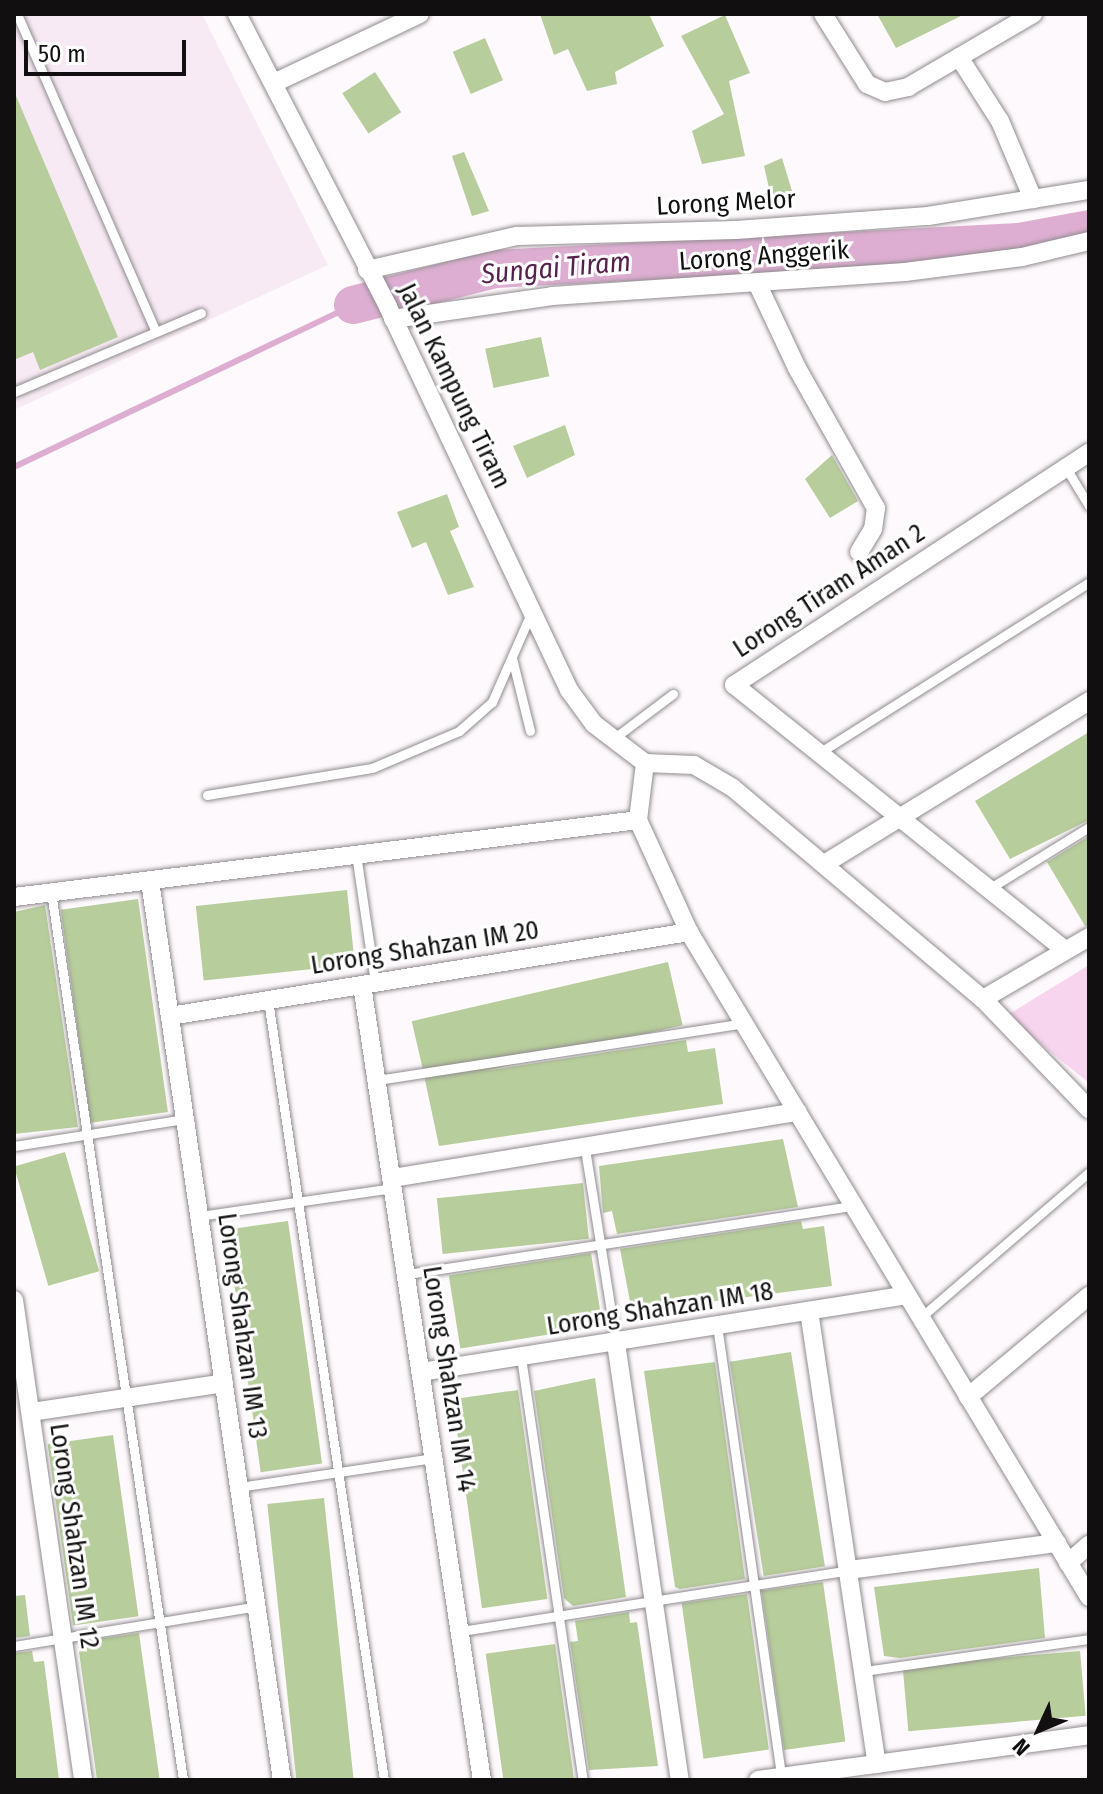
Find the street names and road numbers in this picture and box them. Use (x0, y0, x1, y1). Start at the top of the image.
street label: Lorong Melor (656, 184, 796, 222)
street label: Lorong Anggerik (678, 234, 850, 278)
street label: Jalan Kampung Tiram (391, 278, 517, 494)
street label: Lorong Tiram Aman 2 (727, 517, 931, 665)
street label: Lorong Shahzan IM 20 (309, 915, 541, 981)
street label: Lorong Shahzan IM 13 (211, 1211, 273, 1441)
street label: Lorong Shahzan IM 14 (416, 1264, 482, 1494)
street label: Lorong Shahzan IM 18 (545, 1276, 775, 1342)
street label: Lorong Shahzan IM 12 (43, 1421, 105, 1651)

